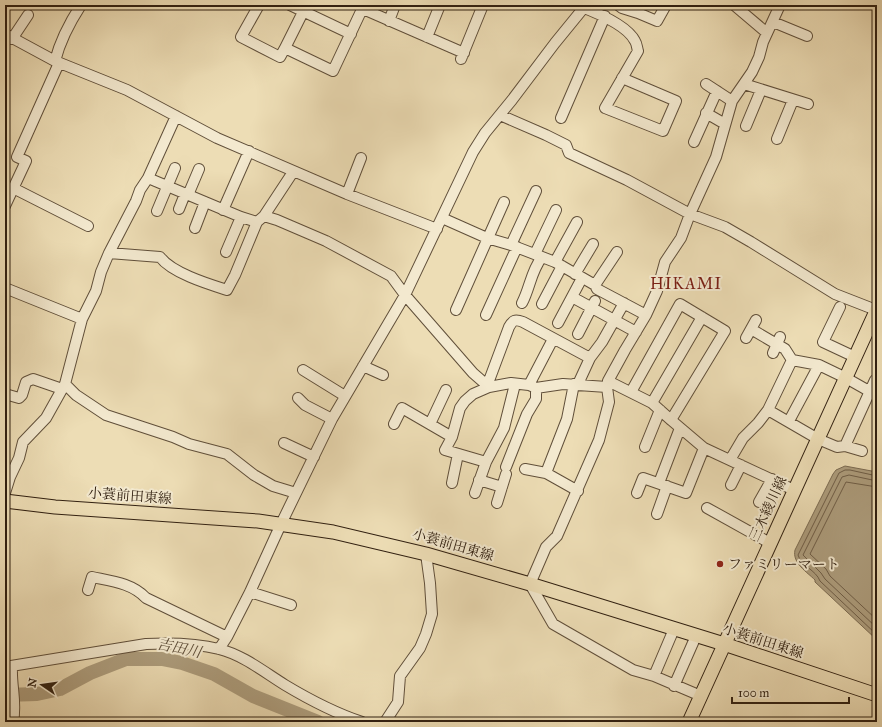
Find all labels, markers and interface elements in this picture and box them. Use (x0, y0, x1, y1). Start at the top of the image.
district label: HIKAMI (650, 274, 722, 293)
street label: 三木綾川線 (746, 474, 790, 544)
street label: 小蓑前田東線 (88, 485, 172, 507)
street label: 小蓑前田東線 (410, 525, 496, 565)
place label: ファミリーマート (728, 556, 840, 573)
marker: ファミリーマート (715, 559, 725, 569)
street label: 小蓑前田東線 (720, 620, 806, 662)
water label: 吉田川 (155, 635, 205, 662)
north arrow (22, 665, 62, 705)
text: N (25, 676, 40, 689)
scale bar (732, 679, 849, 705)
text: 100 m (738, 686, 769, 700)

